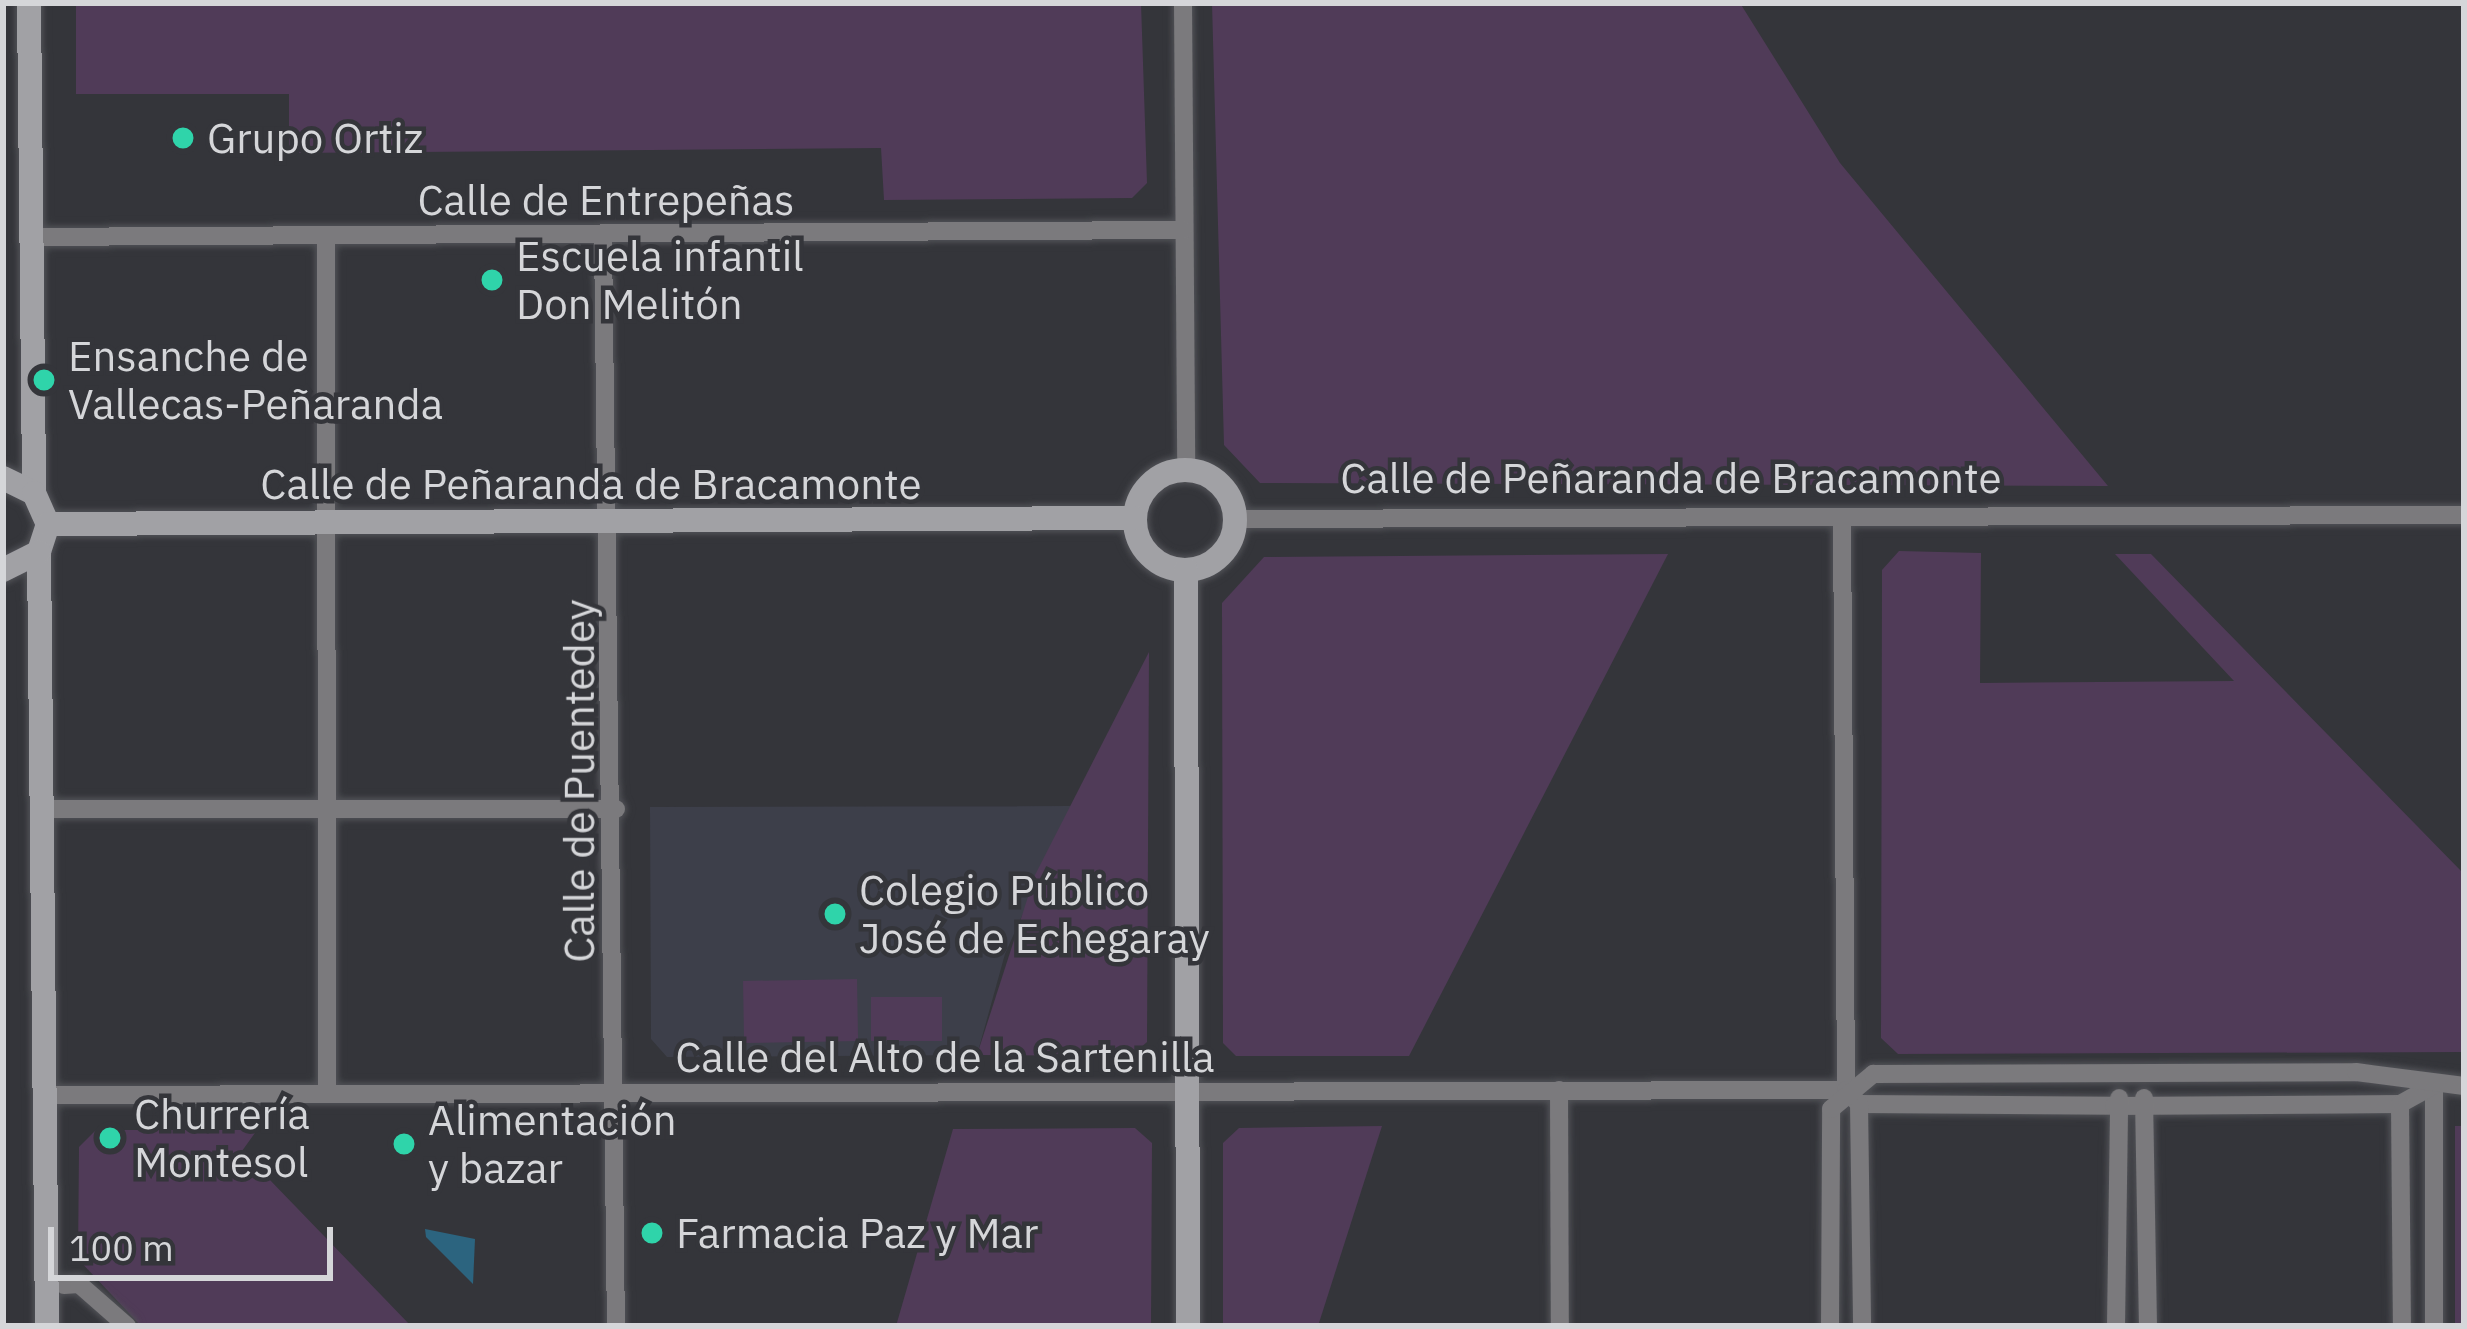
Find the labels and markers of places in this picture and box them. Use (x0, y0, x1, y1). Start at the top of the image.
place label: Grupo Ortiz (207, 113, 423, 163)
marker: Grupo Ortiz (170, 125, 196, 151)
place label: Escuela infantil Don Melitón (516, 231, 804, 330)
marker: Escuela infantil Don Melitón (479, 267, 505, 293)
place label: Ensanche de Vallecas-Peñaranda (68, 331, 443, 430)
marker: Ensanche de Vallecas-Peñaranda (31, 367, 57, 393)
place label: Colegio Público José de Echegaray (859, 865, 1210, 964)
marker: Colegio Público José de Echegaray (822, 901, 848, 927)
place label: Churrería Montesol (134, 1089, 310, 1188)
place label: Alimentación y bazar (428, 1095, 677, 1194)
marker: Churrería Montesol (97, 1125, 123, 1151)
marker: Alimentación y bazar (391, 1131, 417, 1157)
place label: Farmacia Paz y Mar (676, 1208, 1038, 1258)
marker: Farmacia Paz y Mar (639, 1220, 665, 1246)

